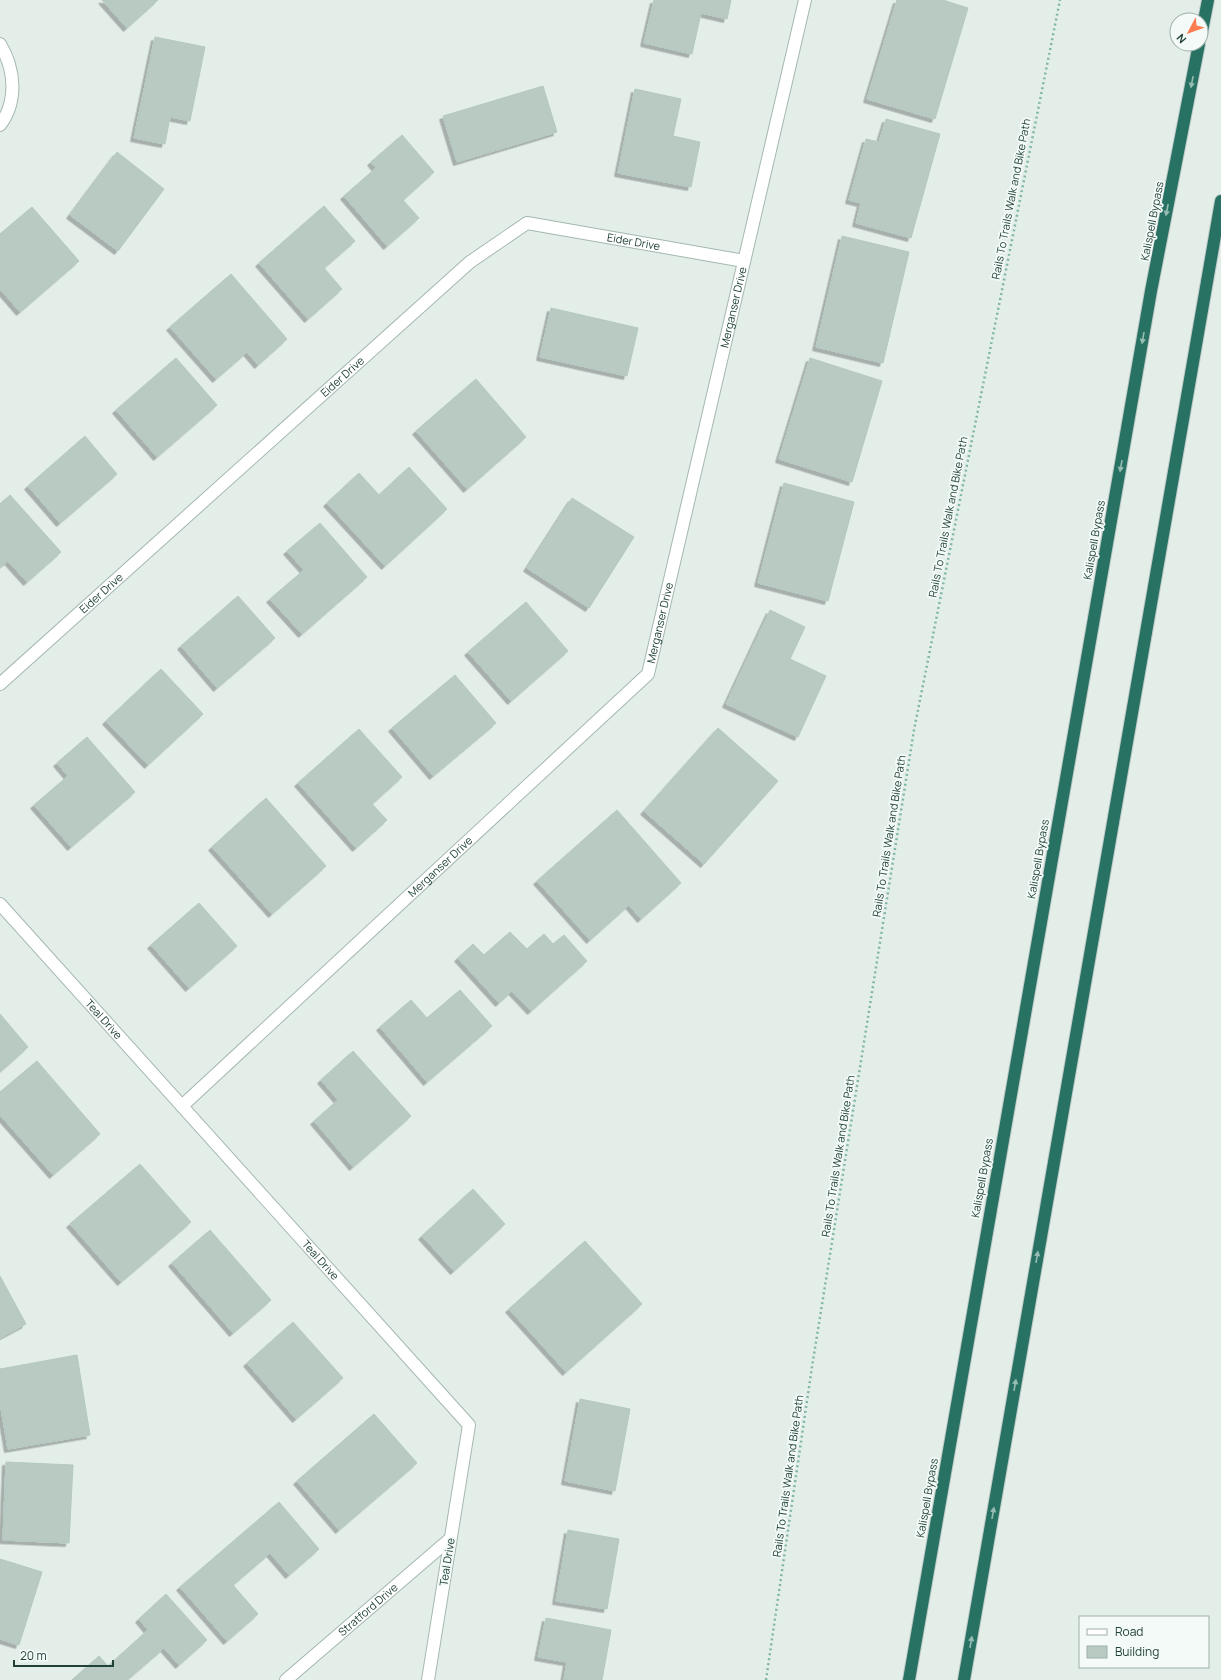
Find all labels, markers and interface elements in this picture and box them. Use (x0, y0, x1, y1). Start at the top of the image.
north arrow (1169, 12, 1209, 52)
text: N (1173, 31, 1189, 47)
one-way arrow (1189, 76, 1195, 88)
street label: Rails To Trails Walk and Bike Path (988, 117, 1033, 281)
street label: Kalispell Bypass (1136, 180, 1167, 262)
one-way arrow (1164, 204, 1170, 216)
street label: Eider Drive (606, 229, 662, 253)
street label: Merganser Drive (716, 265, 750, 349)
one-way arrow (1140, 332, 1146, 344)
street label: Eider Drive (317, 352, 367, 400)
street label: Rails To Trails Walk and Bike Path (925, 435, 970, 599)
one-way arrow (1117, 460, 1123, 472)
street label: Kalispell Bypass (1079, 499, 1108, 581)
street label: Eider Drive (76, 569, 126, 616)
street label: Merganser Drive (643, 580, 676, 665)
street label: Rails To Trails Walk and Bike Path (868, 754, 909, 918)
street label: Kalispell Bypass (1023, 818, 1052, 900)
street label: Merganser Drive (404, 832, 476, 900)
street label: Teal Drive (82, 996, 126, 1042)
street label: Rails To Trails Walk and Bike Path (817, 1074, 858, 1238)
street label: Kalispell Bypass (967, 1137, 996, 1219)
street label: Teal Drive (299, 1237, 343, 1283)
one-way arrow (1035, 1251, 1041, 1263)
one-way arrow (1012, 1379, 1018, 1391)
street label: Rails To Trails Walk and Bike Path (769, 1394, 806, 1558)
street label: Kalispell Bypass (912, 1457, 941, 1539)
one-way arrow (990, 1507, 996, 1520)
street label: Teal Drive (435, 1536, 458, 1587)
street label: Stratford Drive (335, 1579, 401, 1639)
legend (1079, 1616, 1209, 1668)
text: Road (1115, 1623, 1143, 1640)
one-way arrow (968, 1635, 974, 1648)
scale bar (14, 1642, 113, 1668)
text: Building (1115, 1643, 1159, 1660)
text: 20 m (20, 1647, 47, 1664)

